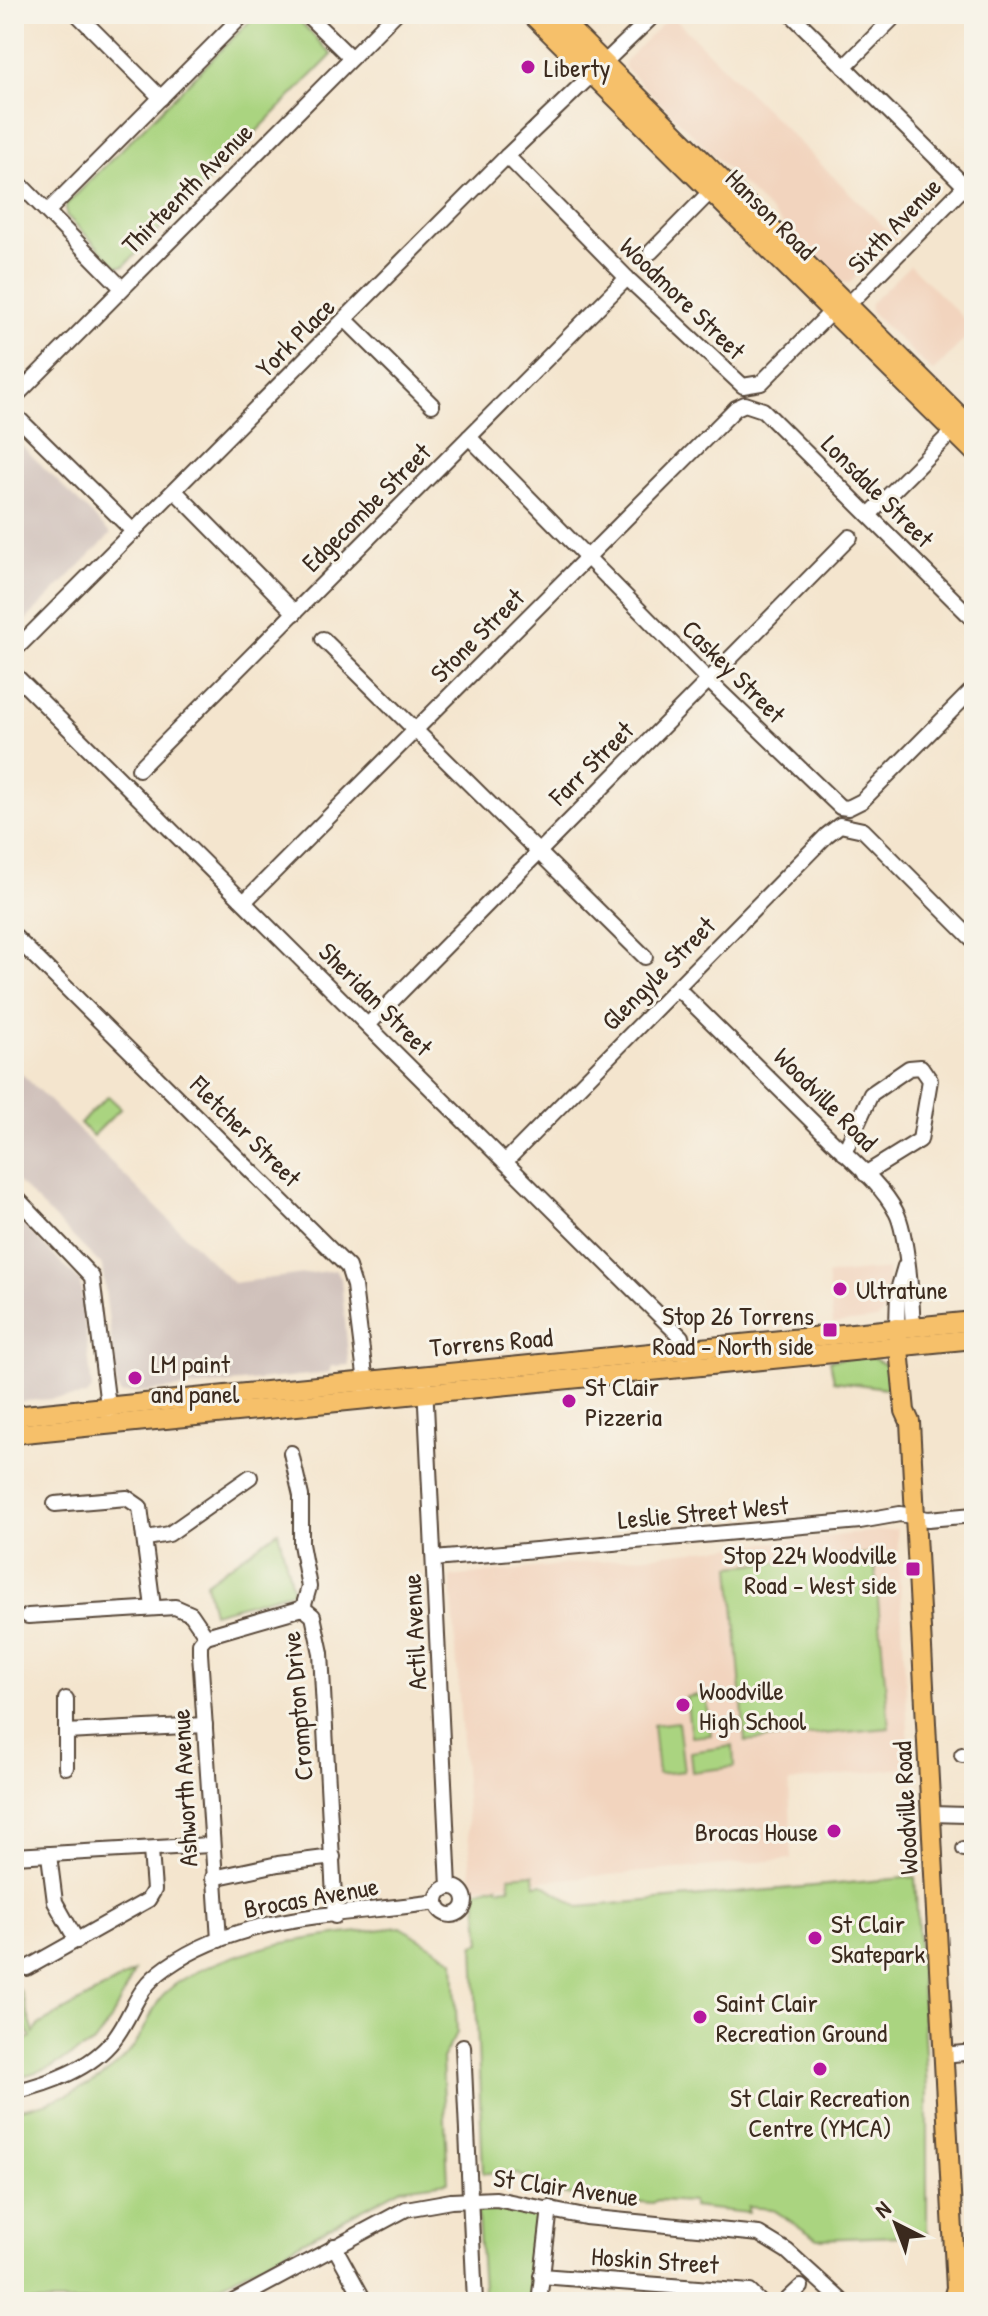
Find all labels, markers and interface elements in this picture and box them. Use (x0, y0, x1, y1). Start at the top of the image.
place label: Liberty (544, 50, 611, 85)
marker: Liberty (519, 58, 537, 76)
street label: Thirteenth Avenue (114, 115, 260, 261)
street label: Hanson Road (718, 161, 824, 267)
street label: Sixth Avenue (839, 169, 949, 281)
street label: Woodmore Street (613, 229, 754, 368)
street label: York Place (248, 290, 342, 384)
street label: Lonsdale Street (814, 427, 943, 556)
street label: Edgecombe Street (294, 434, 439, 579)
street label: Stone Street (422, 579, 533, 690)
street label: Caskey Street (675, 612, 794, 731)
street label: Farr Street (540, 712, 642, 814)
street label: Glengyle Street (593, 908, 723, 1038)
street label: Sheridan Street (311, 934, 441, 1064)
street label: Woodville Road (766, 1039, 886, 1159)
street label: Fletcher Street (182, 1067, 310, 1195)
place label: Ultratune (856, 1272, 948, 1307)
marker: Ultratune (831, 1280, 849, 1298)
place label: Stop 26 Torrens Road - North side (652, 1298, 814, 1363)
street label: Torrens Road (428, 1319, 554, 1365)
marker: Stop 26 Torrens Road - North side (821, 1321, 839, 1339)
place label: LM paint and panel (151, 1346, 239, 1411)
marker: LM paint and panel (126, 1369, 144, 1387)
place label: St Clair Pizzeria (585, 1369, 662, 1434)
marker: St Clair Pizzeria (560, 1392, 578, 1410)
street label: Leslie Street West (616, 1487, 791, 1537)
place label: Stop 224 Woodville Road - West side (724, 1537, 897, 1602)
marker: Stop 224 Woodville Road - West side (904, 1560, 922, 1578)
street label: Actil Avenue (393, 1573, 435, 1691)
street label: Crompton Drive (273, 1630, 321, 1782)
place label: Woodville High School (699, 1673, 806, 1738)
marker: Woodville High School (674, 1696, 692, 1714)
street label: Ashworth Avenue (162, 1708, 206, 1868)
street label: Woodville Road (884, 1740, 926, 1876)
place label: Brocas House (695, 1814, 818, 1849)
marker: Brocas House (825, 1822, 843, 1840)
street label: Brocas Avenue (241, 1868, 381, 1926)
place label: St Clair Skatepark (831, 1906, 926, 1971)
marker: St Clair Skatepark (806, 1929, 824, 1947)
place label: Saint Clair Recreation Ground (716, 1985, 887, 2050)
marker: Saint Clair Recreation Ground (691, 2008, 709, 2026)
marker: St Clair Recreation Centre (YMCA) (811, 2060, 829, 2078)
place label: St Clair Recreation Centre (YMCA) (730, 2080, 910, 2145)
street label: St Clair Avenue (491, 2160, 641, 2214)
north arrow (856, 2184, 936, 2264)
text: N (868, 2194, 897, 2224)
street label: Hoskin Street (590, 2238, 721, 2282)

